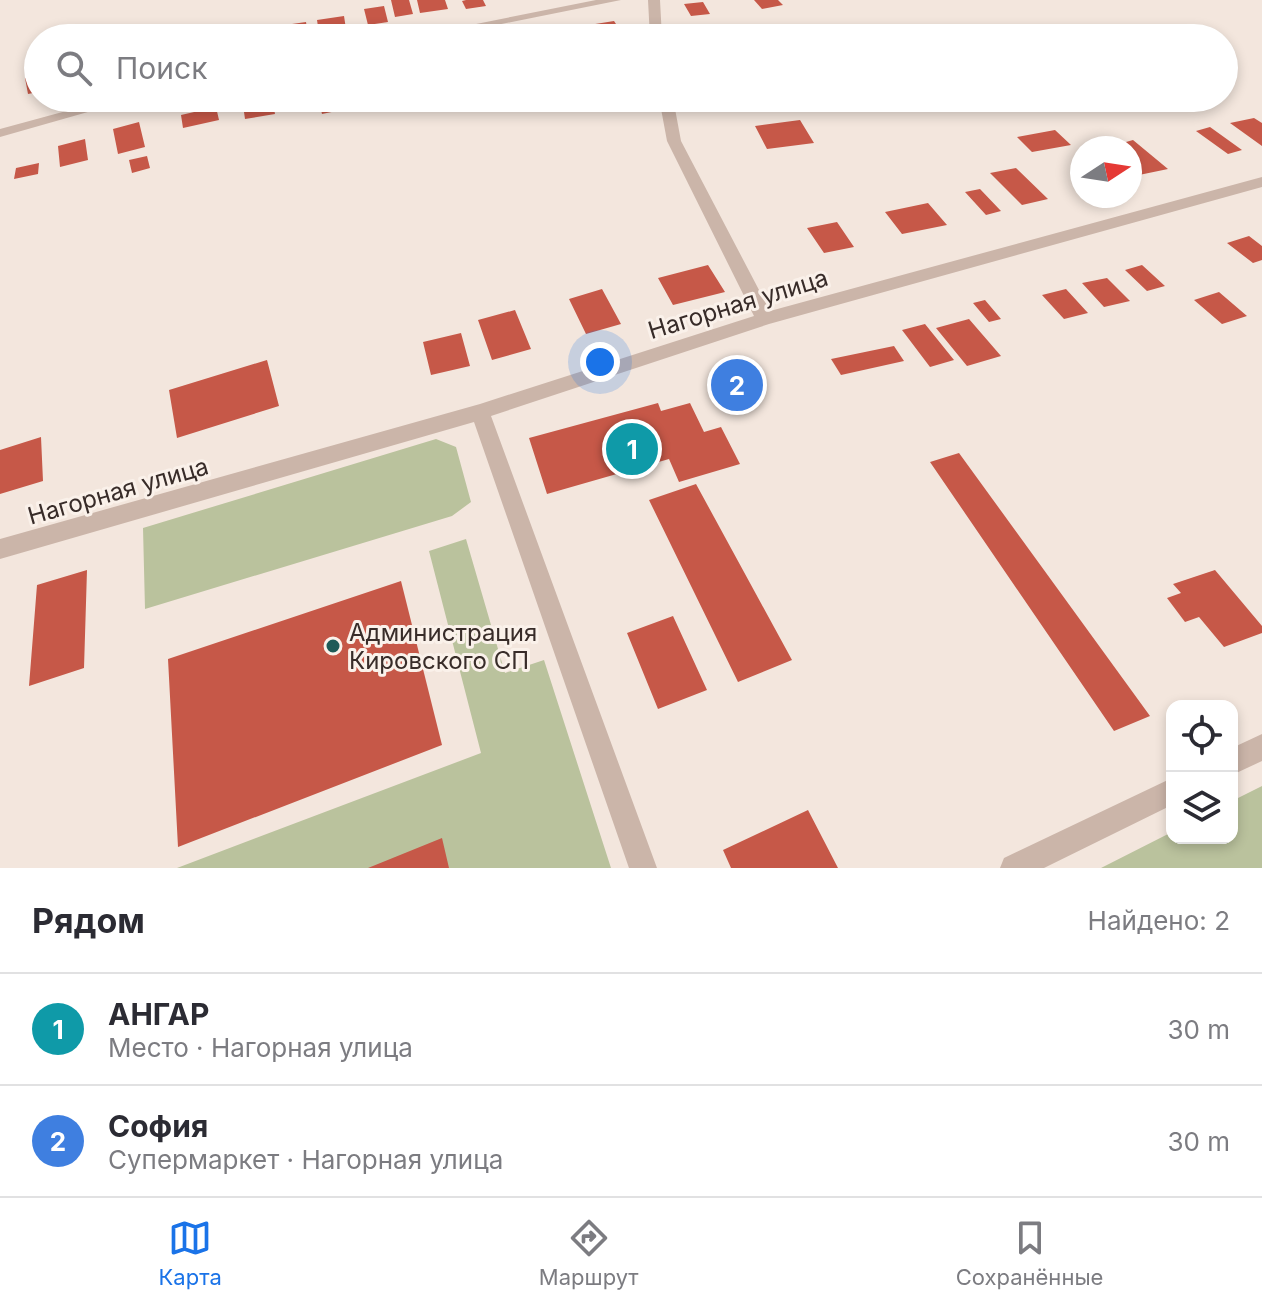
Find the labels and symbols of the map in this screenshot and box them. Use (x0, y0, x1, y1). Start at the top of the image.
north arrow (1070, 136, 1142, 208)
street label: Нагорная улица (645, 263, 831, 345)
your location (580, 342, 620, 382)
pin: 2 (711, 355, 763, 415)
pin: 1 (606, 419, 658, 479)
street label: Нагорная улица (24, 451, 212, 531)
place label: Администрация Кировского СП (349, 618, 537, 675)
marker: Администрация Кировского СП (324, 637, 342, 655)

